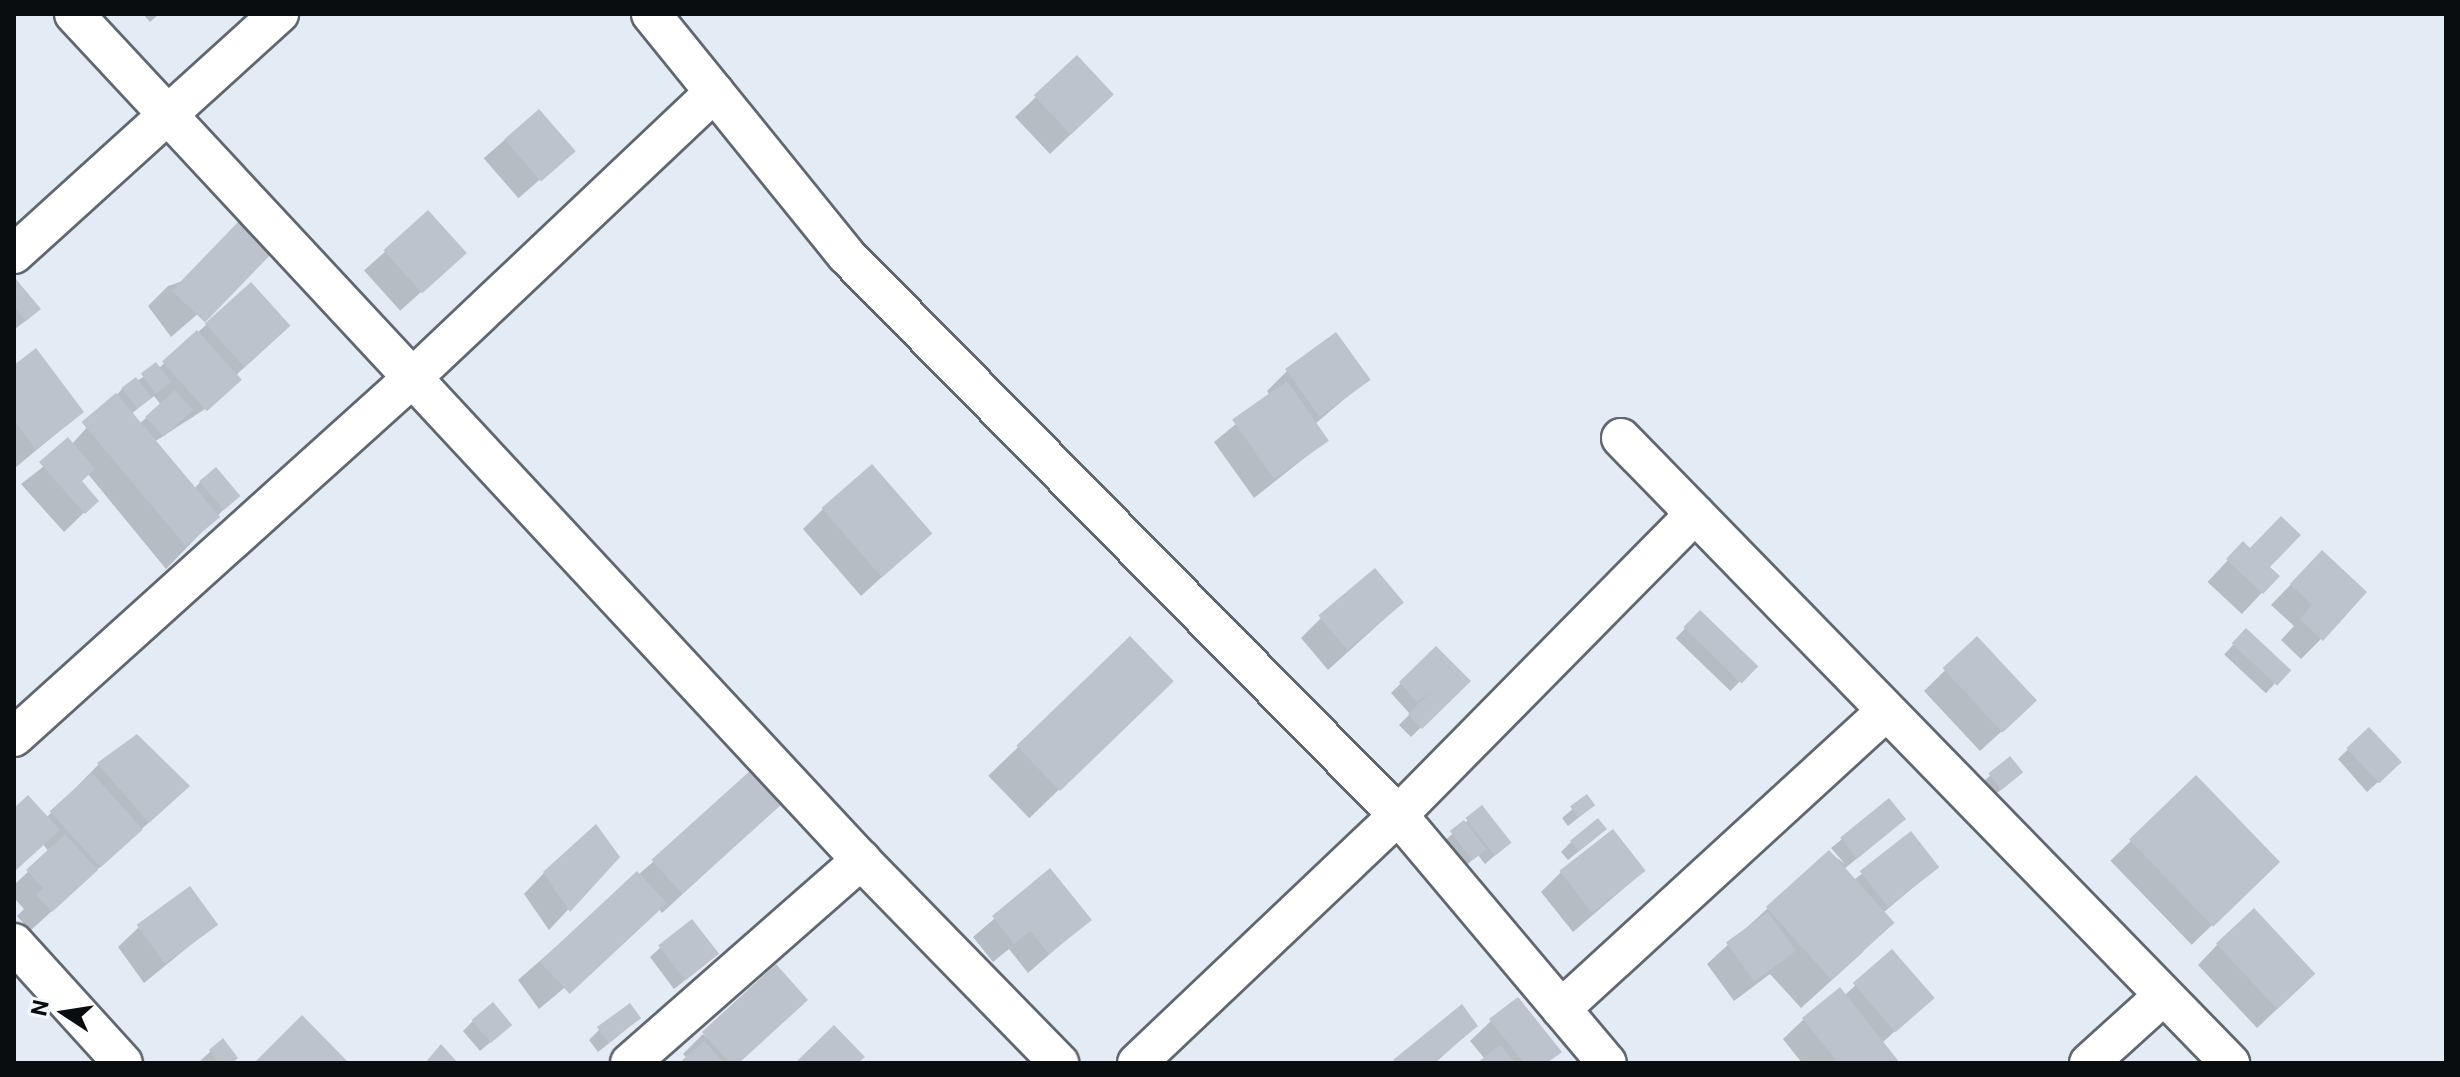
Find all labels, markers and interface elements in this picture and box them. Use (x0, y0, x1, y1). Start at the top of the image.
north arrow (24, 973, 104, 1053)
text: N (26, 998, 54, 1018)

